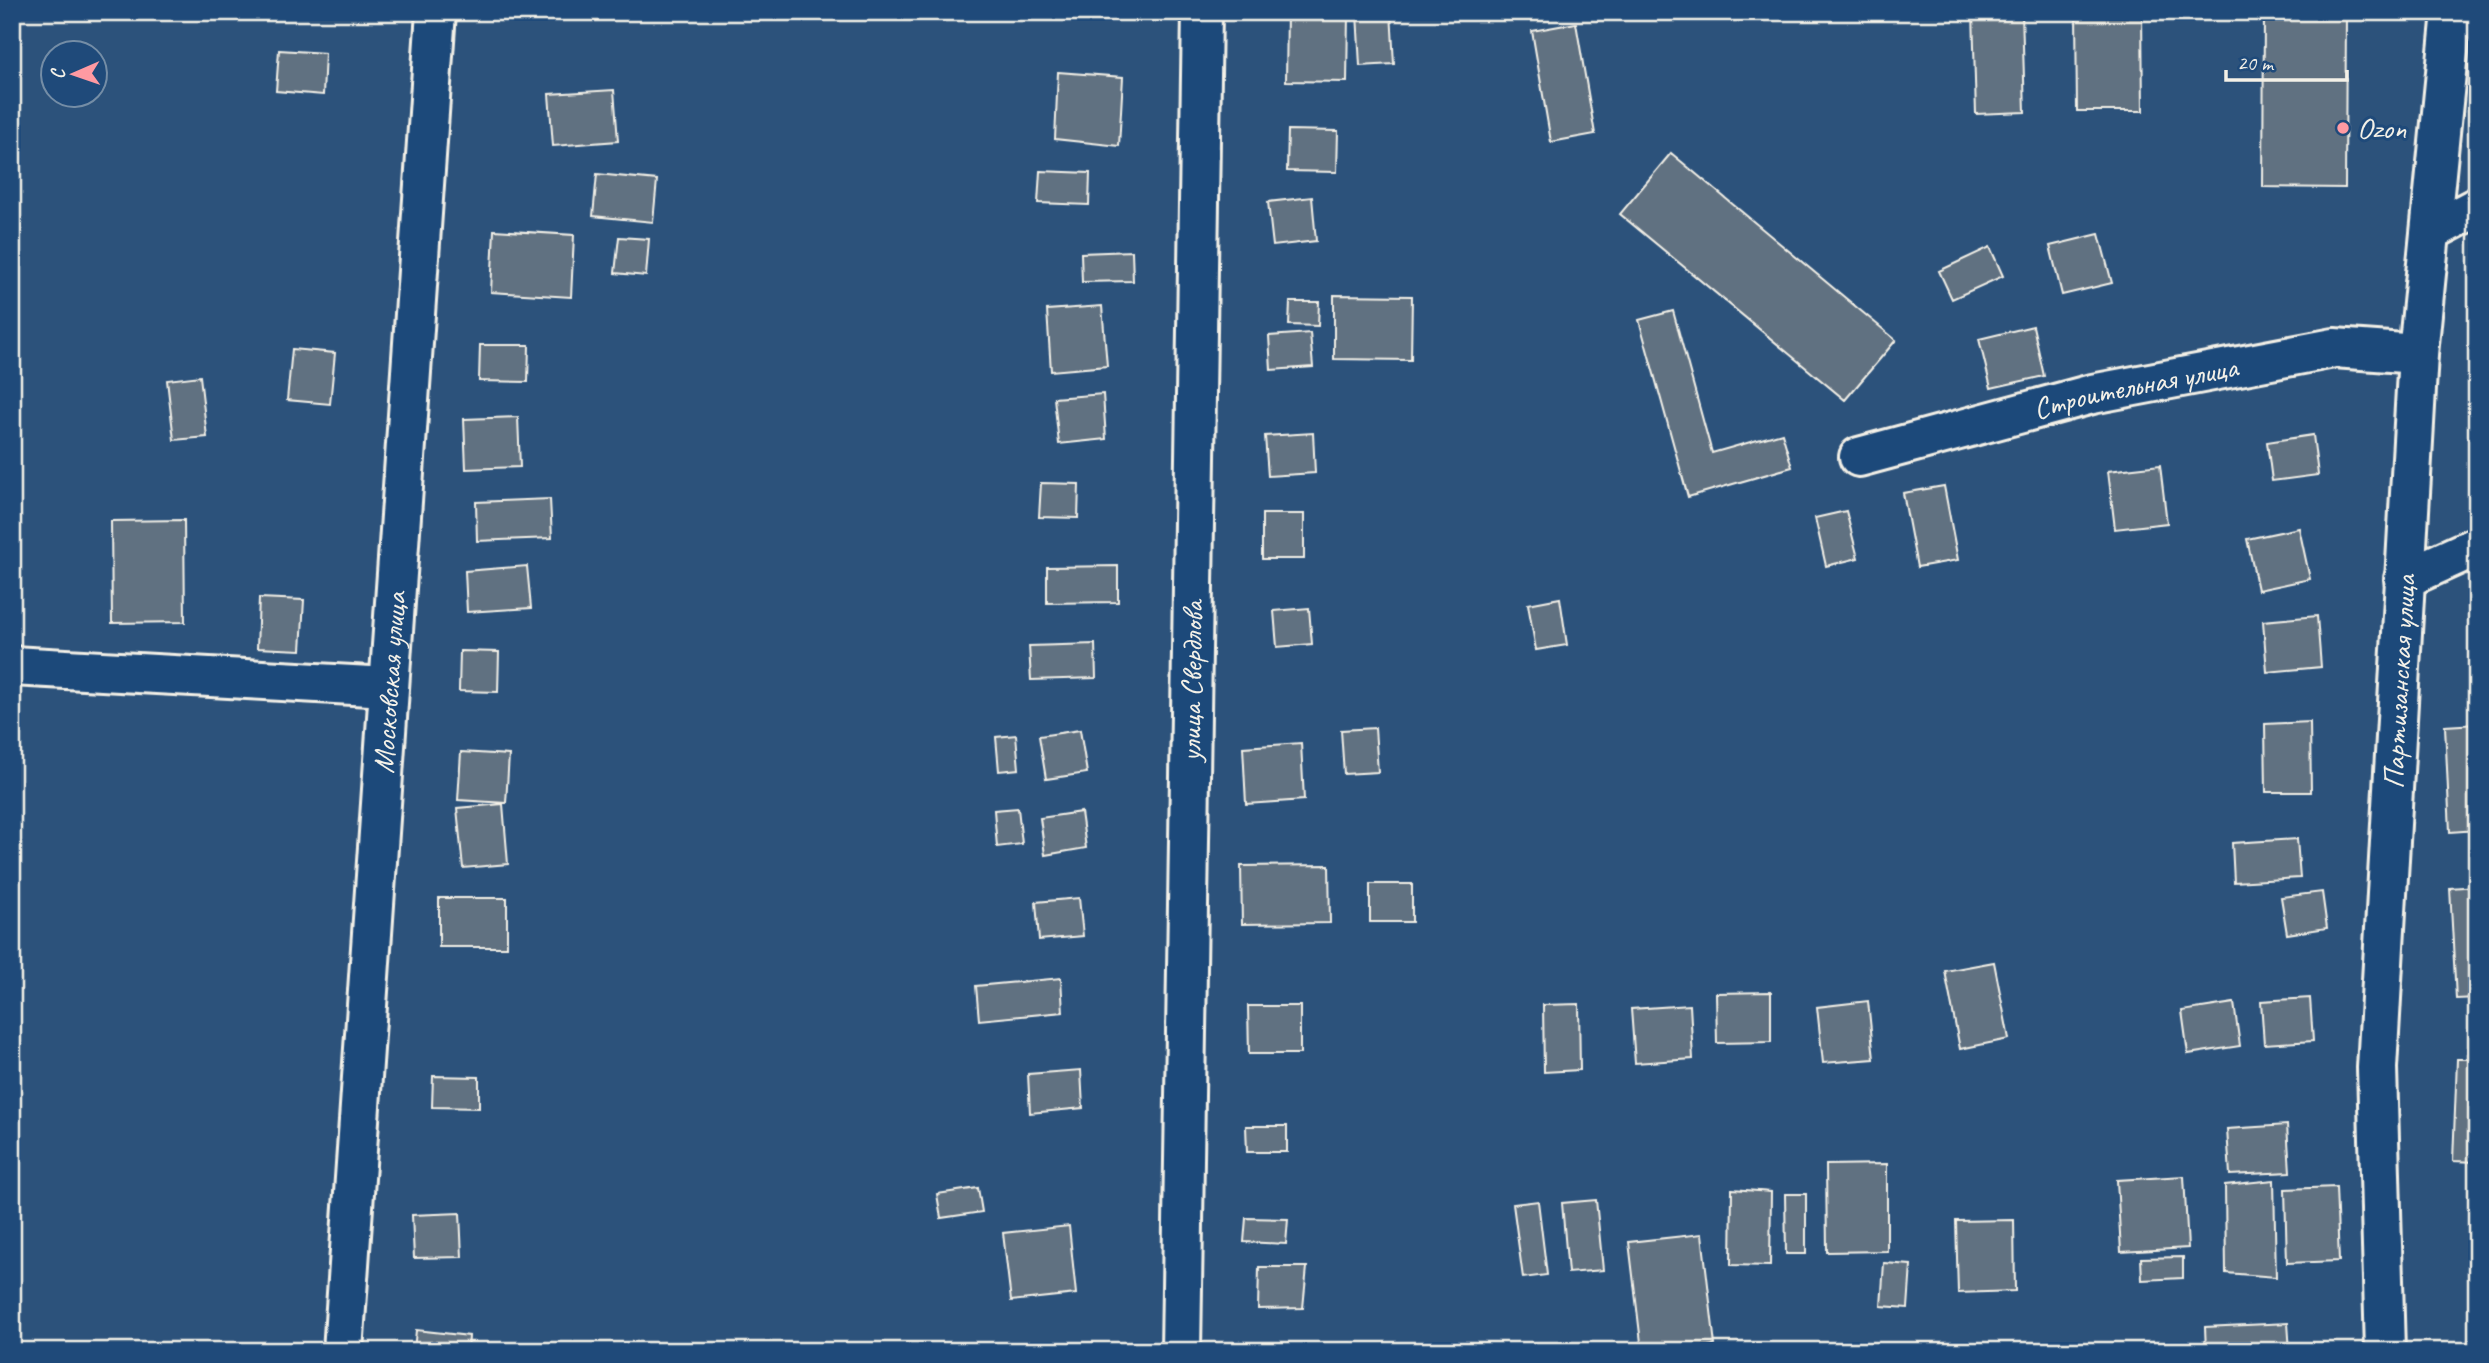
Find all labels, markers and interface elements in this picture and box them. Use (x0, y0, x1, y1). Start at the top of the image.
north arrow (38, 38, 108, 108)
scale bar (2226, 38, 2347, 82)
text: 20 m (2237, 50, 2275, 76)
text: С (46, 67, 70, 80)
place label: Ozon (2357, 109, 2407, 147)
marker: Ozon (2335, 120, 2351, 136)
street label: Строительная улица (2029, 347, 2242, 428)
street label: Партизанская улица (2374, 572, 2424, 790)
street label: Московская улица (364, 589, 415, 775)
street label: улица Свердлова (1171, 598, 1212, 764)

